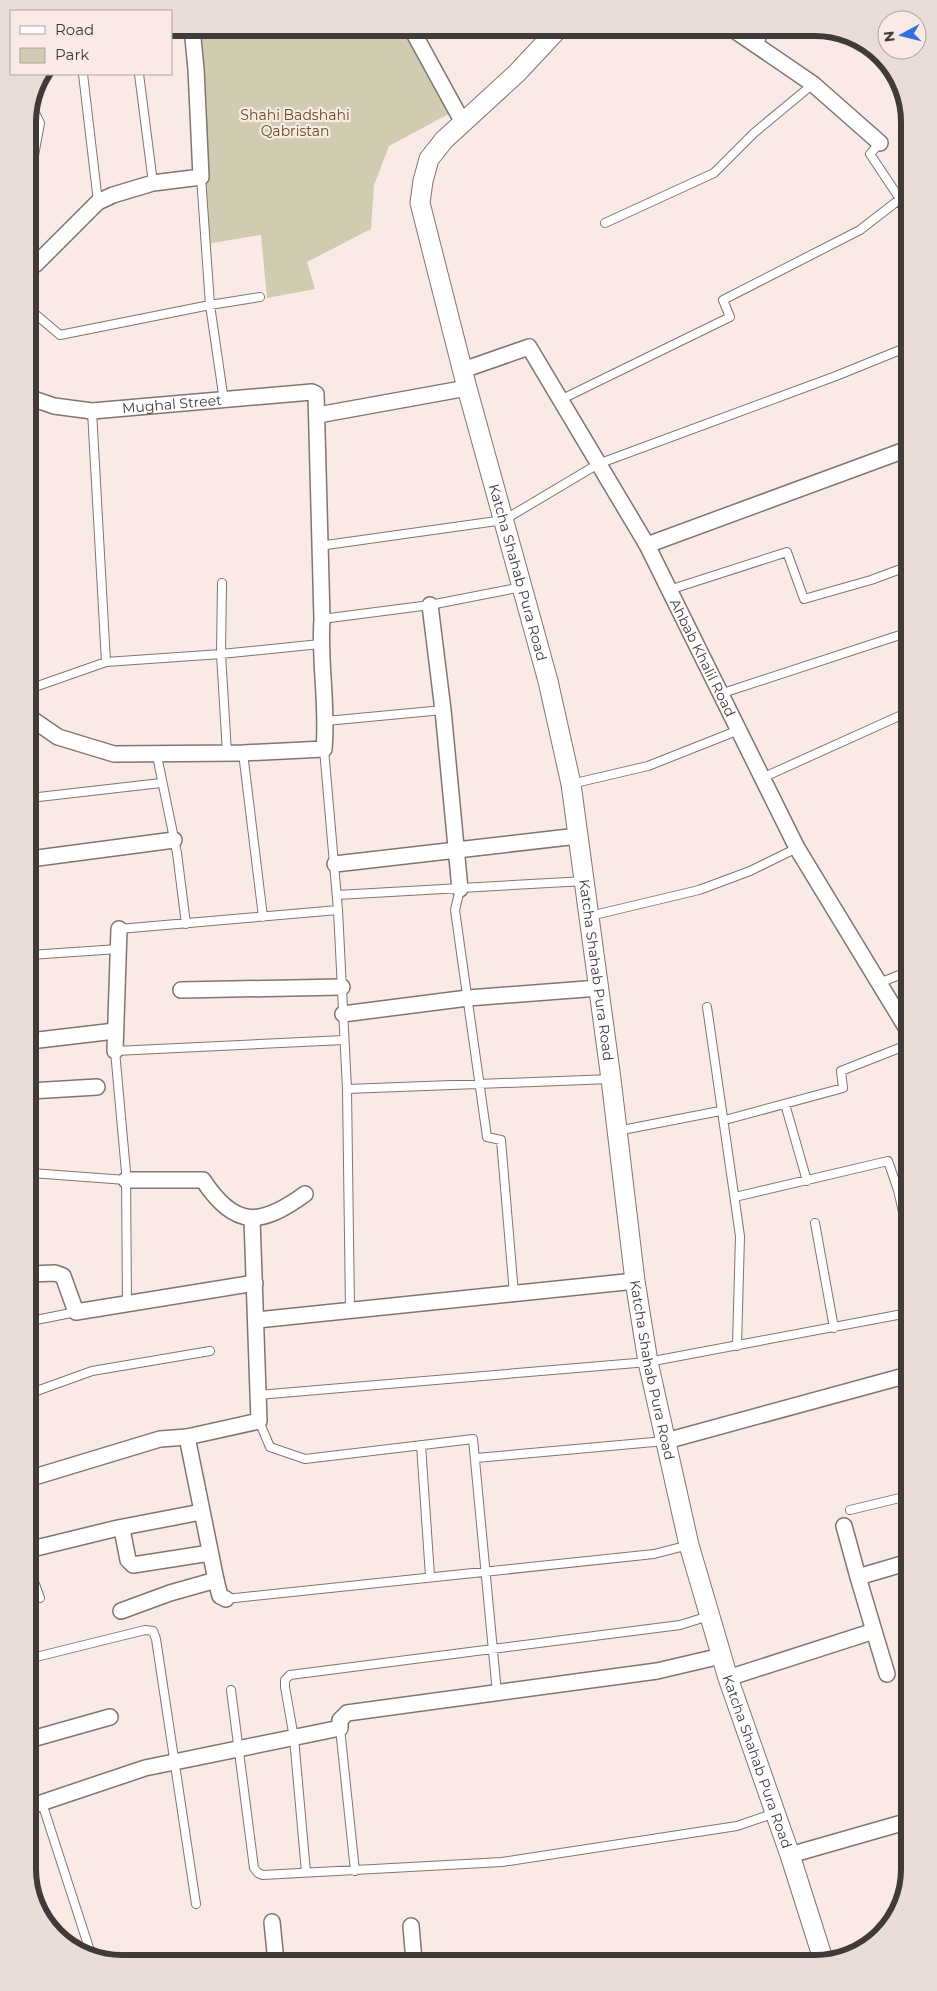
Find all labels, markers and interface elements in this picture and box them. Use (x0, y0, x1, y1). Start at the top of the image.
legend (10, 10, 172, 75)
north arrow (877, 10, 927, 60)
text: Road (55, 20, 94, 39)
text: N (879, 30, 899, 43)
text: Park (55, 45, 89, 64)
park label: Shahi Badshahi Qabristan (240, 106, 350, 140)
street label: Mughal Street (121, 391, 223, 417)
street label: Katcha Shahab Pura Road (485, 482, 551, 663)
street label: Ahbab Khalil Road (666, 595, 740, 720)
street label: Katcha Shahab Pura Road (575, 878, 617, 1062)
street label: Katcha Shahab Pura Road (626, 1279, 679, 1462)
street label: Katcha Shahab Pura Road (718, 1672, 796, 1851)

